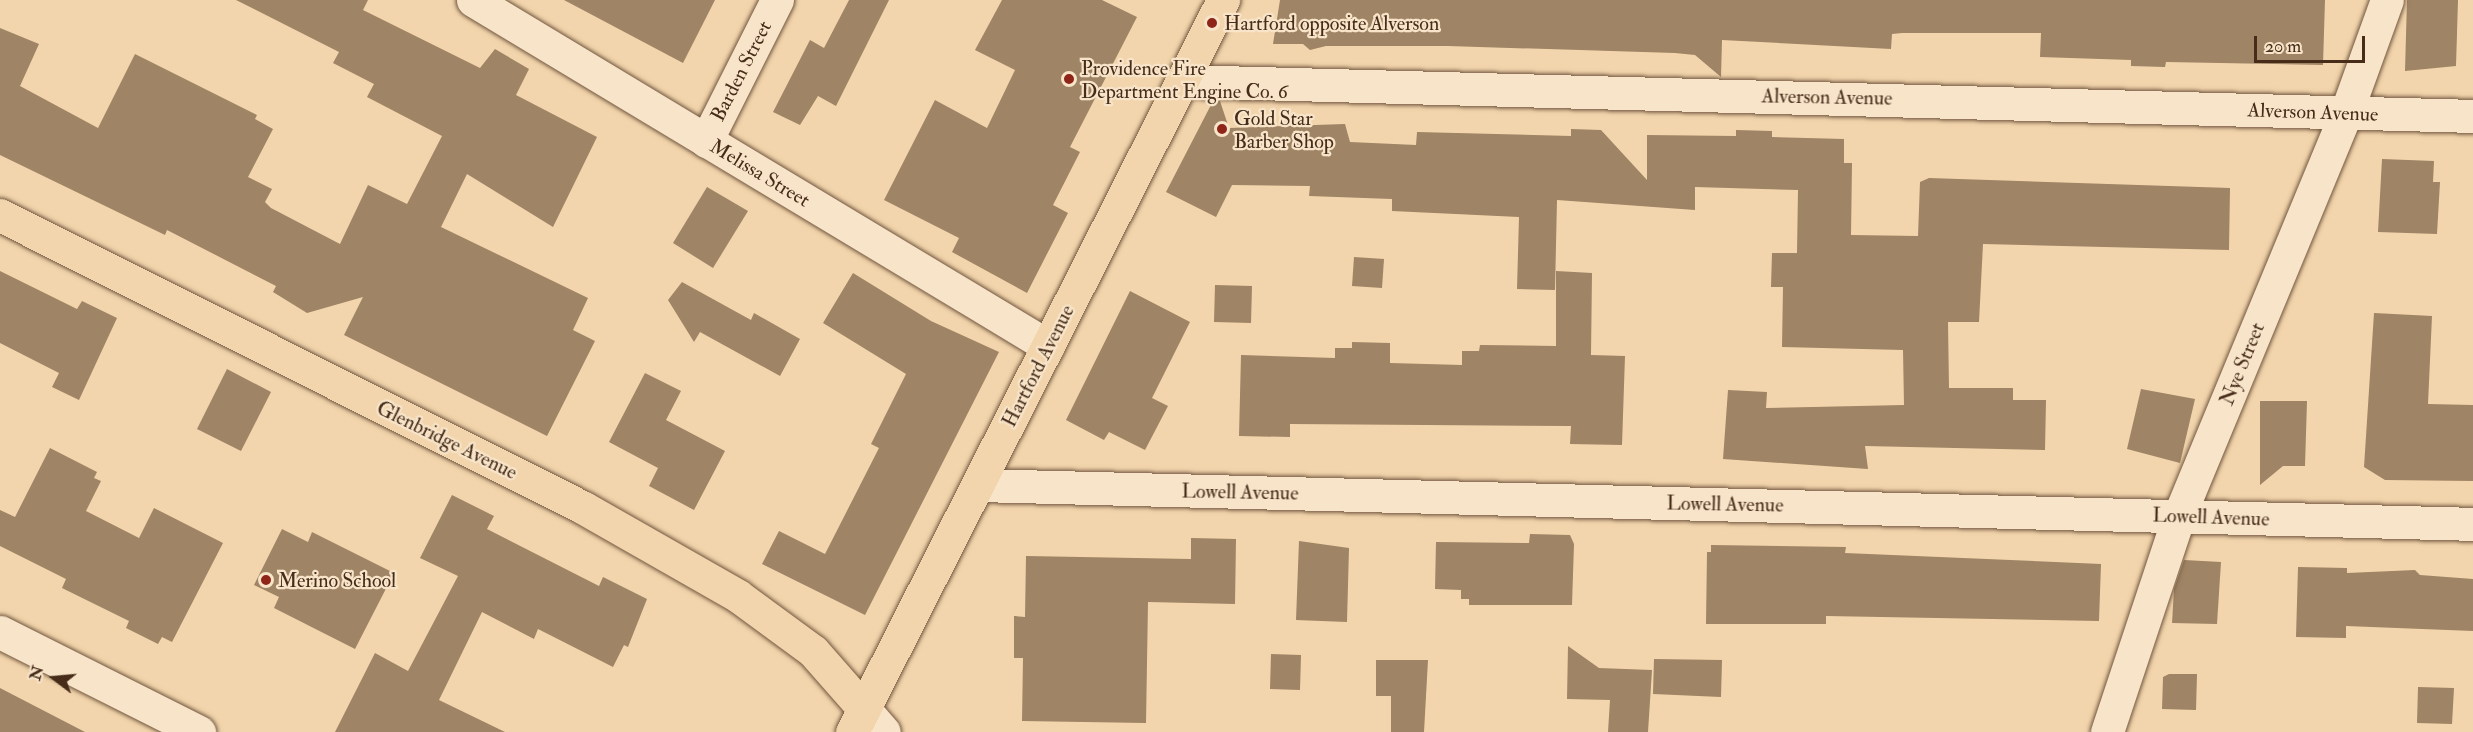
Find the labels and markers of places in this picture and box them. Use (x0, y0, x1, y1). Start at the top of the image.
place label: Hartford opposite Alverson (1224, 11, 1439, 35)
marker: Hartford opposite Alverson (1205, 16, 1219, 30)
place label: Providence Fire Department Engine Co. 6 (1081, 56, 1288, 103)
marker: Providence Fire Department Engine Co. 6 (1062, 72, 1076, 86)
place label: Gold Star Barber Shop (1234, 106, 1334, 153)
marker: Gold Star Barber Shop (1215, 122, 1229, 136)
place label: Merino School (278, 568, 396, 592)
marker: Merino School (259, 573, 273, 587)

